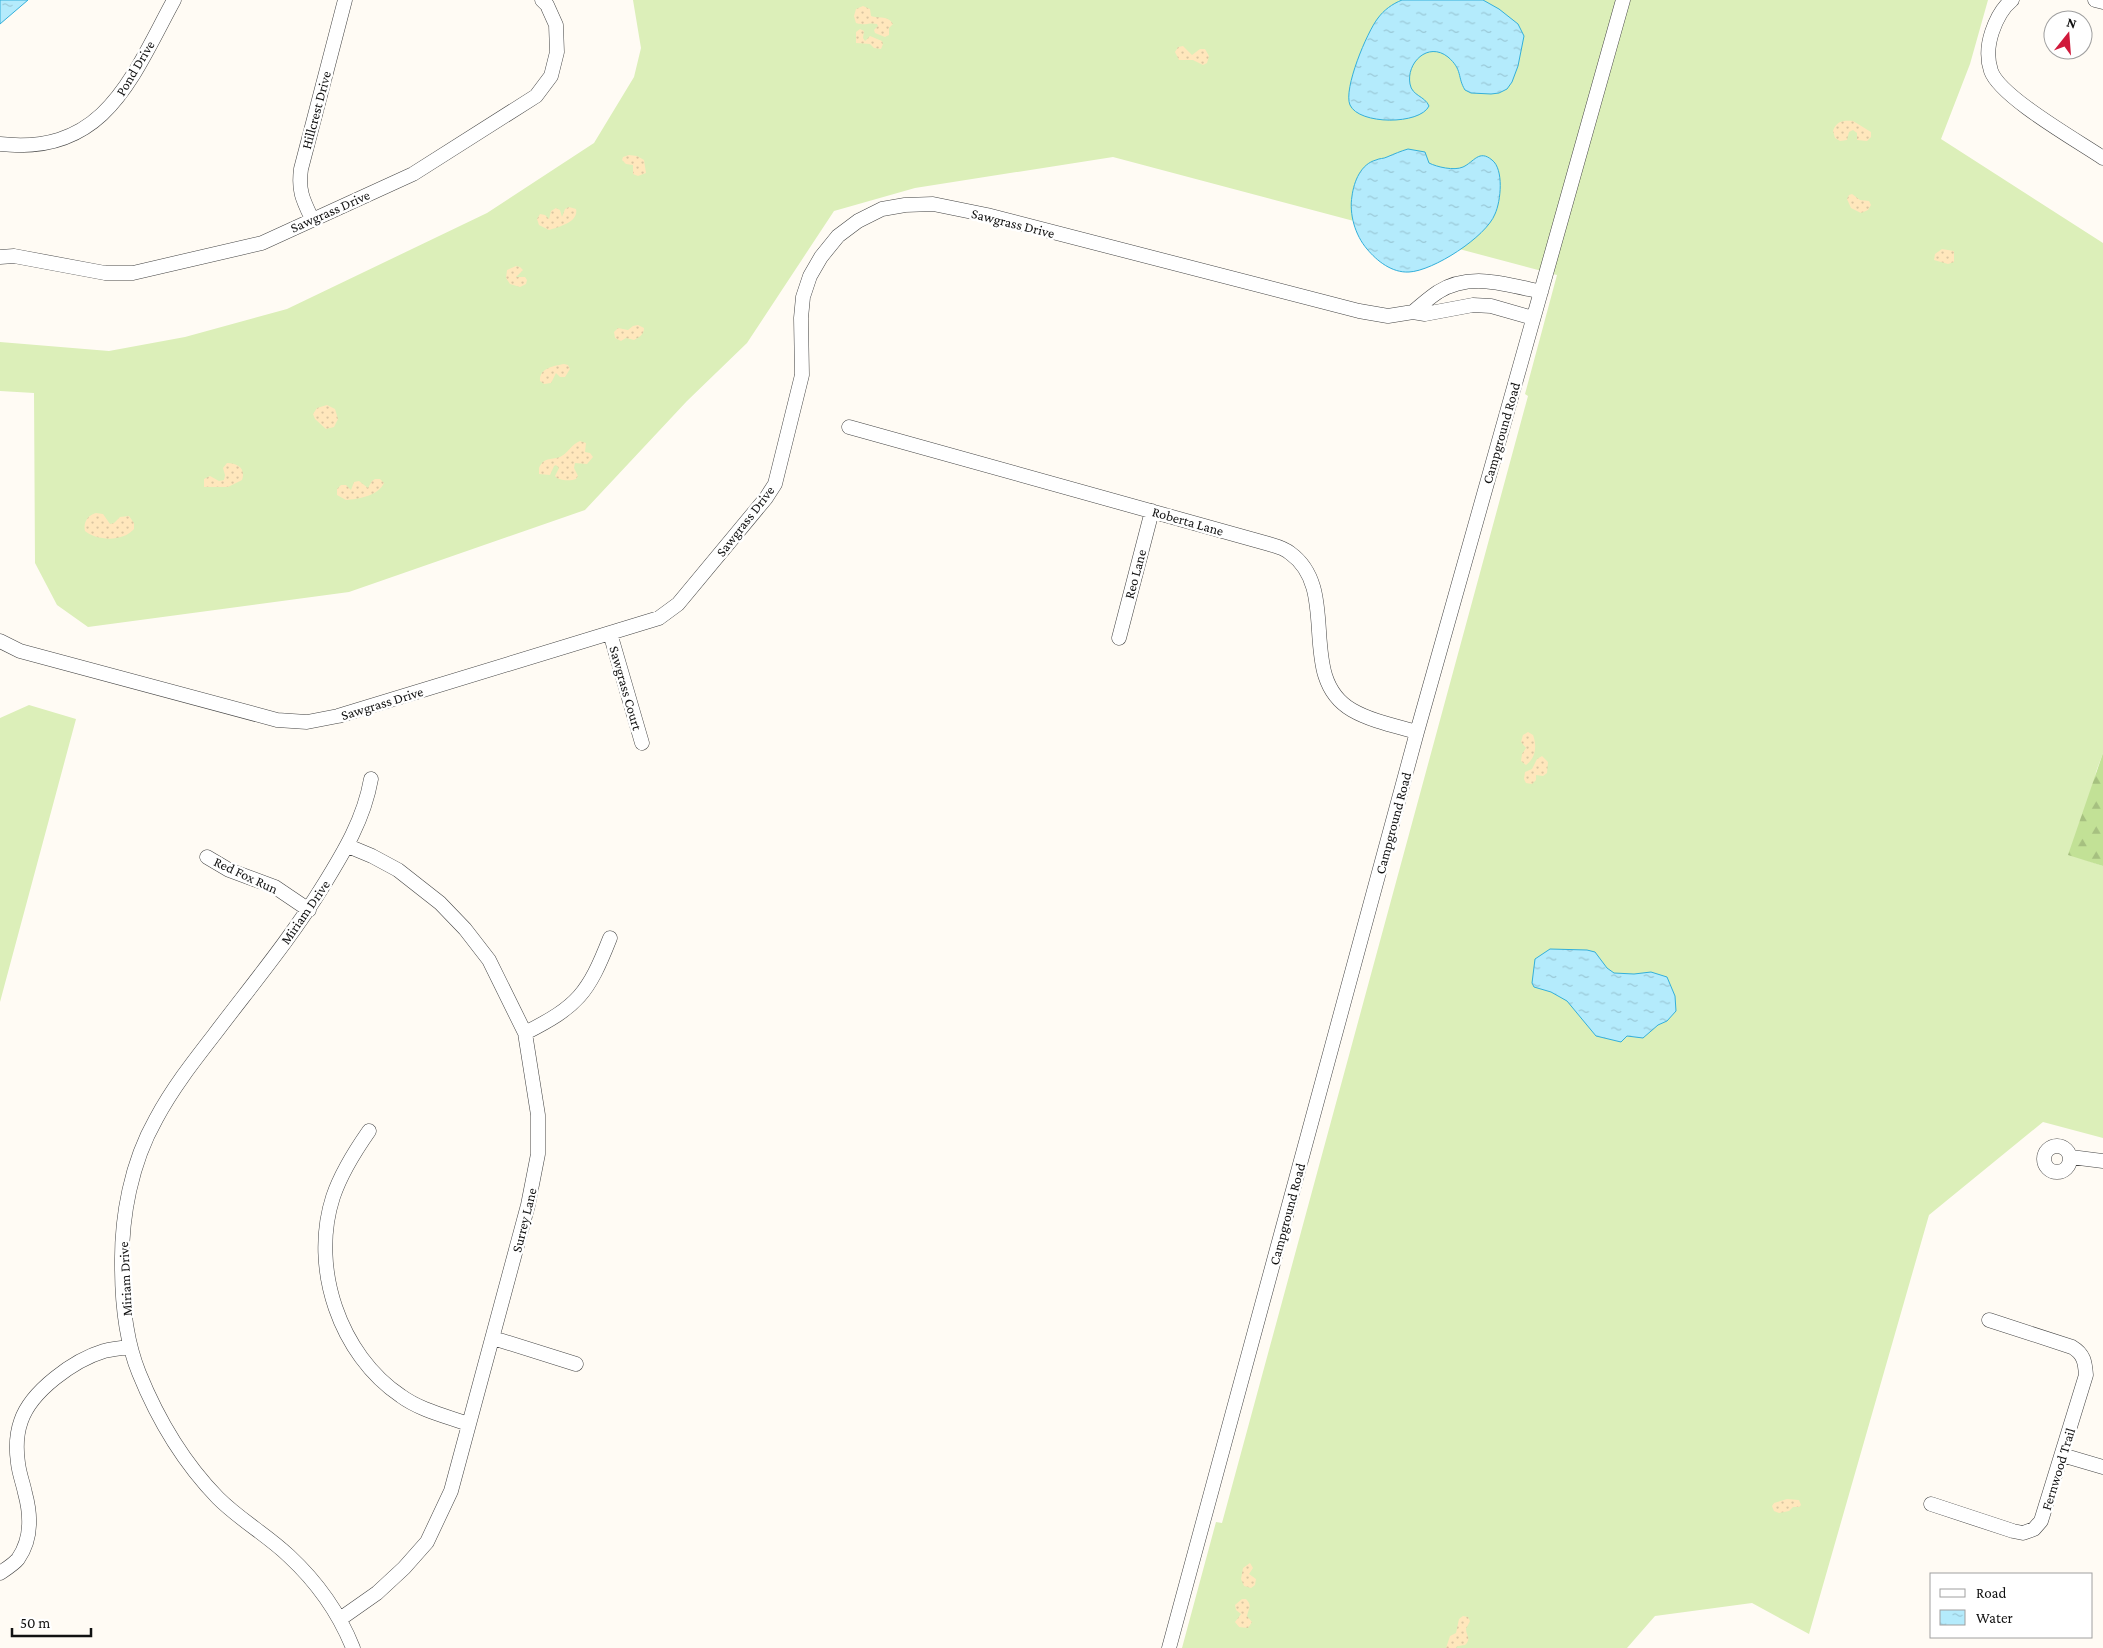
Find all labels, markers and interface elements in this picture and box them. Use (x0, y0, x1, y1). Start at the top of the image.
north arrow (2043, 10, 2093, 60)
text: N (2065, 14, 2079, 32)
street label: Pond Drive (112, 37, 158, 99)
street label: Hillcrest Drive (298, 69, 334, 151)
street label: Sawgrass Drive (288, 186, 372, 236)
street label: Sawgrass Drive (970, 205, 1056, 241)
street label: Campground Road (1479, 380, 1523, 486)
street label: Sawgrass Drive (712, 483, 778, 559)
street label: Roberta Lane (1150, 503, 1226, 539)
street label: Reo Lane (1121, 548, 1149, 600)
street label: Sawgrass Court (606, 644, 646, 732)
street label: Sawgrass Drive (339, 683, 425, 723)
street label: Campground Road (1372, 770, 1414, 876)
street label: Red Fox Run (211, 853, 281, 897)
street label: Miriam Drive (277, 877, 333, 947)
street label: Campground Road (1266, 1161, 1308, 1267)
street label: Surrey Lane (508, 1186, 540, 1254)
street label: Miriam Drive (115, 1241, 135, 1317)
street label: Fernwood Trail (2038, 1426, 2078, 1512)
legend (1930, 1573, 2093, 1638)
text: Road (1976, 1585, 2007, 1601)
scale bar (12, 1606, 91, 1638)
text: Water (1976, 1610, 2013, 1626)
text: 50 m (20, 1615, 50, 1631)

